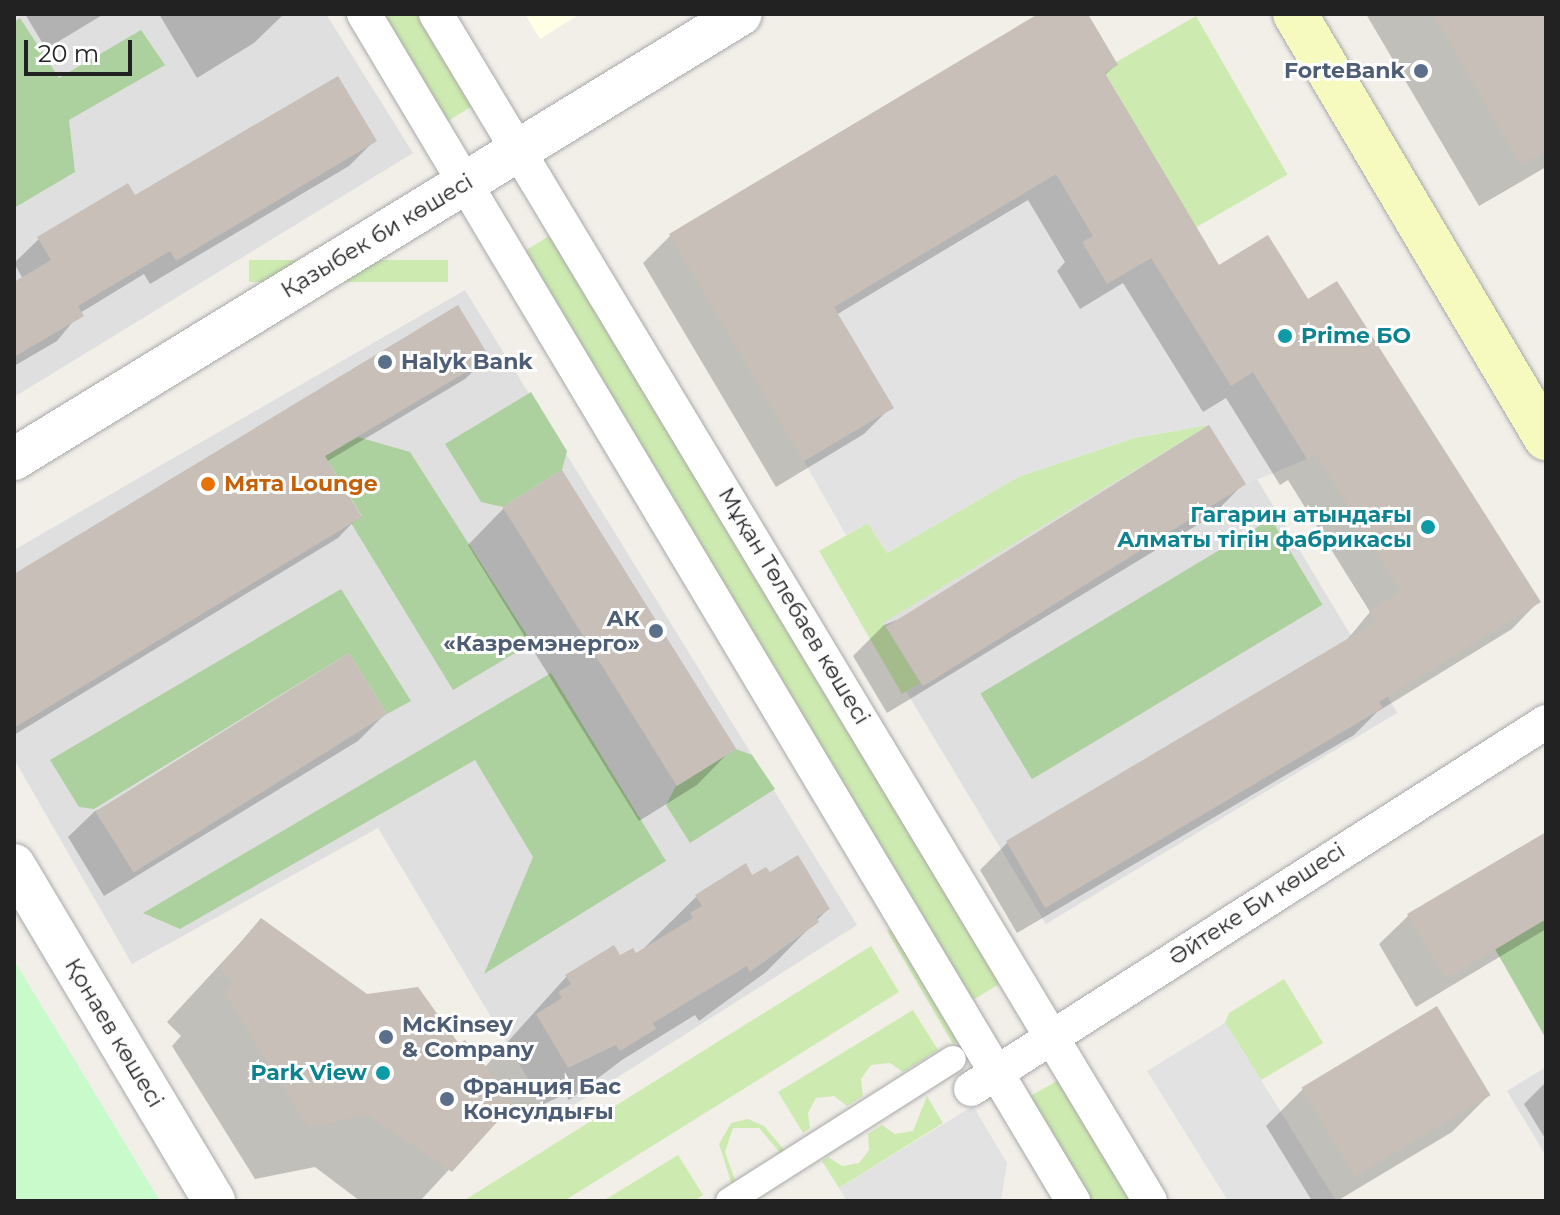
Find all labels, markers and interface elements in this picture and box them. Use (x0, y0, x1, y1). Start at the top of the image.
scale bar (28, 24, 136, 74)
text: 20 m (38, 39, 99, 68)
place label: ForteBank (1284, 58, 1405, 84)
marker: ForteBank (1412, 62, 1430, 80)
street label: Қазыбек би көшесі (276, 168, 478, 304)
place label: Prime БО (1301, 323, 1411, 349)
marker: Prime БО (1276, 327, 1294, 345)
place label: Halyk Bank (401, 349, 533, 375)
marker: Halyk Bank (376, 353, 394, 371)
place label: Мята Lounge (224, 471, 378, 497)
marker: Мята Lounge (199, 475, 217, 493)
street label: Мұқан Төлебаев көшесі (713, 483, 875, 729)
place label: Гагарин атындағы Алматы тігін фабрикасы (1117, 501, 1412, 552)
marker: Гагарин атындағы Алматы тігін фабрикасы (1419, 518, 1437, 536)
place label: АК «Казремэнерго» (443, 605, 640, 656)
marker: АК «Казремэнерго» (647, 622, 665, 640)
street label: Әйтеке Би көшесі (1164, 837, 1350, 971)
street label: Қонаев көшесі (59, 954, 169, 1112)
place label: McKinsey & Company (402, 1011, 534, 1062)
marker: McKinsey & Company (377, 1028, 395, 1046)
place label: Park View (250, 1060, 367, 1086)
marker: Park View (374, 1064, 392, 1082)
place label: Франция Бас Консулдығы (463, 1073, 621, 1124)
marker: Франция Бас Консулдығы (438, 1090, 456, 1108)

